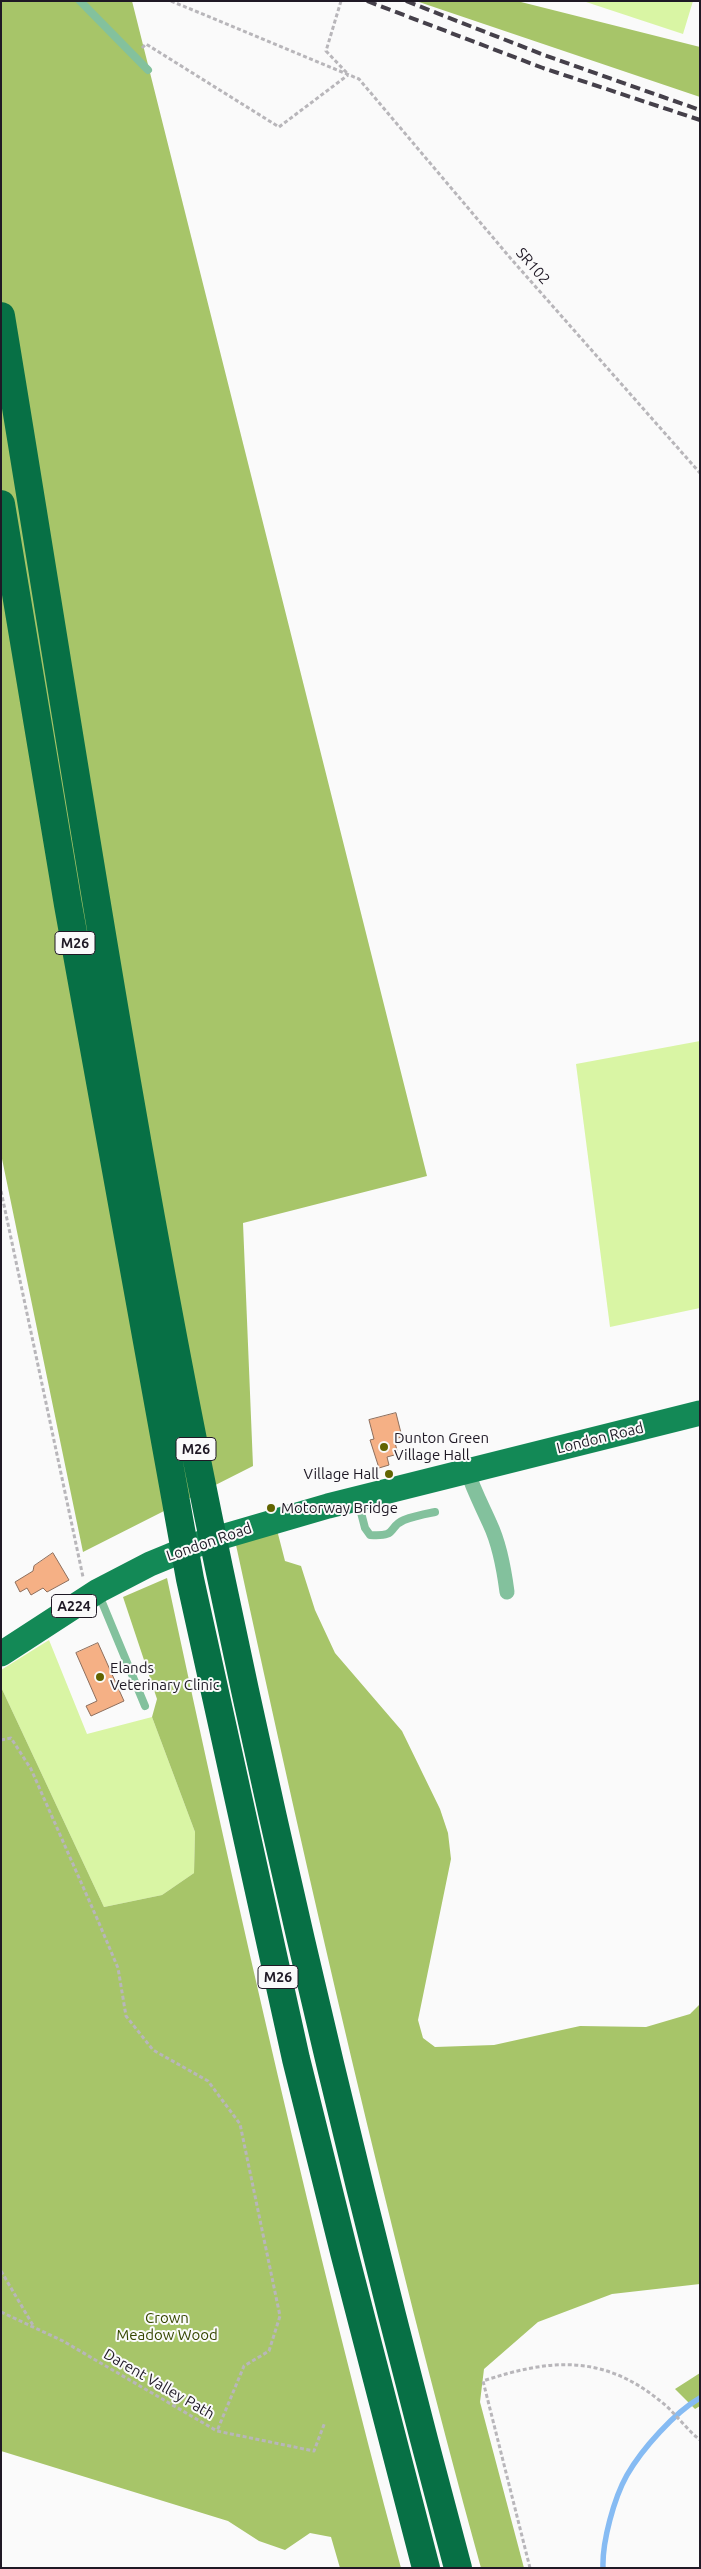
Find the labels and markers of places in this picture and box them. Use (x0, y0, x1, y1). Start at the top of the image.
place label: Dunton Green Village Hall (394, 1429, 489, 1464)
marker: Dunton Green Village Hall (378, 1441, 390, 1453)
place label: Village Hall (303, 1465, 379, 1483)
marker: Village Hall (383, 1468, 395, 1480)
place label: Motorway Bridge (281, 1499, 398, 1517)
marker: Motorway Bridge (265, 1502, 277, 1514)
place label: Elands Veterinary Clinic (110, 1659, 220, 1694)
marker: Elands Veterinary Clinic (94, 1671, 106, 1683)

